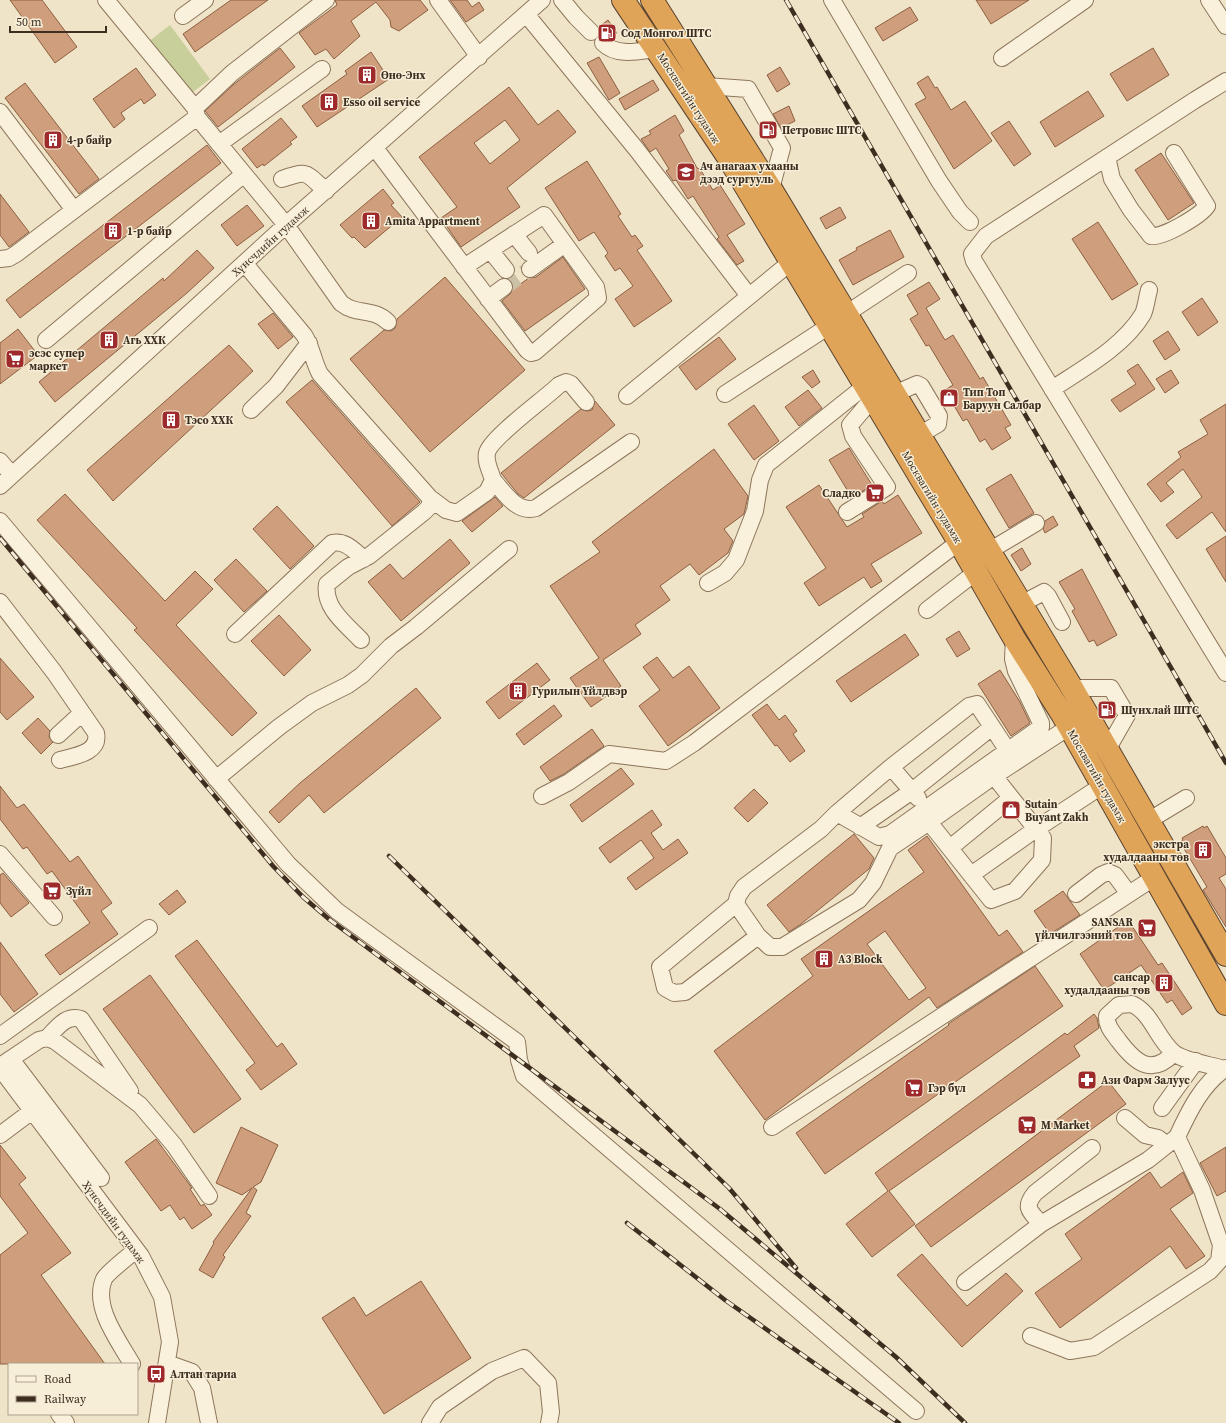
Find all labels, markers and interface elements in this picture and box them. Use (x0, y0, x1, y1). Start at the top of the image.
scale bar (10, 8, 106, 34)
text: 50 m (16, 14, 42, 30)
fuel station icon: Сод Монгол ШТС (596, 22, 618, 44)
place label: Сод Монгол ШТС (621, 26, 711, 41)
street label: Москвагийн гудамж (654, 50, 724, 147)
building icon: Өнө-Энх (356, 64, 378, 86)
place label: Өнө-Энх (381, 68, 426, 83)
building icon: Esso oil service (318, 91, 340, 113)
place label: Esso oil service (343, 95, 421, 110)
fuel station icon: Петровис ШТС (757, 119, 779, 141)
place label: Петровис ШТС (782, 123, 862, 138)
building icon: 4-р байр (42, 129, 64, 151)
place label: 4-р байр (67, 133, 112, 148)
place label: Ач анагаах ухааны дээд сургууль (700, 159, 799, 187)
school or university icon: Ач анагаах ухааны дээд сургууль (675, 161, 697, 183)
street label: Хүнсчдийн гудамж (229, 202, 313, 280)
building icon: Amita Appartment (360, 210, 382, 232)
place label: Amita Appartment (385, 214, 481, 229)
building icon: 1-р байр (102, 220, 124, 242)
place label: 1-р байр (127, 224, 172, 239)
building icon: Агь ХХК (98, 329, 120, 351)
place label: Агь ХХК (123, 333, 166, 348)
place label: эсэс супер маркет (29, 346, 85, 374)
supermarket icon: эсэс супер маркет (4, 348, 26, 370)
place label: Тип Топ Баруун Салбар (963, 385, 1041, 413)
shop icon: Тип Топ Баруун Салбар (938, 387, 960, 409)
building icon: Тэсо ХХК (160, 409, 182, 431)
place label: Тэсо ХХК (185, 413, 233, 428)
street label: Москвагийн гудамж (898, 448, 965, 547)
supermarket icon: Сладко (864, 482, 886, 504)
place label: Сладко (822, 486, 861, 501)
building icon: Гурилын Үйлдвэр (507, 680, 529, 702)
place label: Гурилын Үйлдвэр (532, 684, 627, 699)
fuel station icon: Шунхлай ШТС (1096, 699, 1118, 721)
place label: Шунхлай ШТС (1121, 703, 1199, 718)
street label: Москвагийн гудамж (1064, 727, 1130, 826)
place label: Sutain Buyant Zakh (1025, 797, 1089, 825)
shop icon: Sutain Buyant Zakh (1000, 799, 1022, 821)
place label: экстра худалдааны төв (1103, 837, 1189, 865)
building icon: экстра худалдааны төв (1192, 839, 1214, 861)
supermarket icon: Зүйл (41, 880, 63, 902)
place label: Зүйл (66, 884, 92, 899)
place label: SANSAR үйлчилгээний төв (1034, 915, 1133, 943)
supermarket icon: SANSAR үйлчилгээний төв (1136, 917, 1158, 939)
building icon: A3 Block (813, 948, 835, 970)
place label: A3 Block (838, 952, 883, 967)
place label: сансар худалдааны төв (1064, 970, 1150, 998)
building icon: сансар худалдааны төв (1153, 972, 1175, 994)
pharmacy icon: Ази Фарм Залуус (1076, 1069, 1098, 1091)
place label: Ази Фарм Залуус (1101, 1073, 1190, 1088)
supermarket icon: Гэр бүл (903, 1077, 925, 1099)
place label: Гэр бүл (928, 1081, 966, 1096)
supermarket icon: М Market (1016, 1114, 1038, 1136)
place label: М Market (1041, 1118, 1091, 1133)
street label: Хүнсчдийн гудамж (79, 1178, 149, 1267)
legend (8, 1363, 138, 1415)
bus stop icon: Алтан тариа (145, 1363, 167, 1385)
place label: Алтан тариа (170, 1367, 237, 1382)
text: Road (44, 1371, 71, 1387)
text: Railway (44, 1391, 87, 1407)

